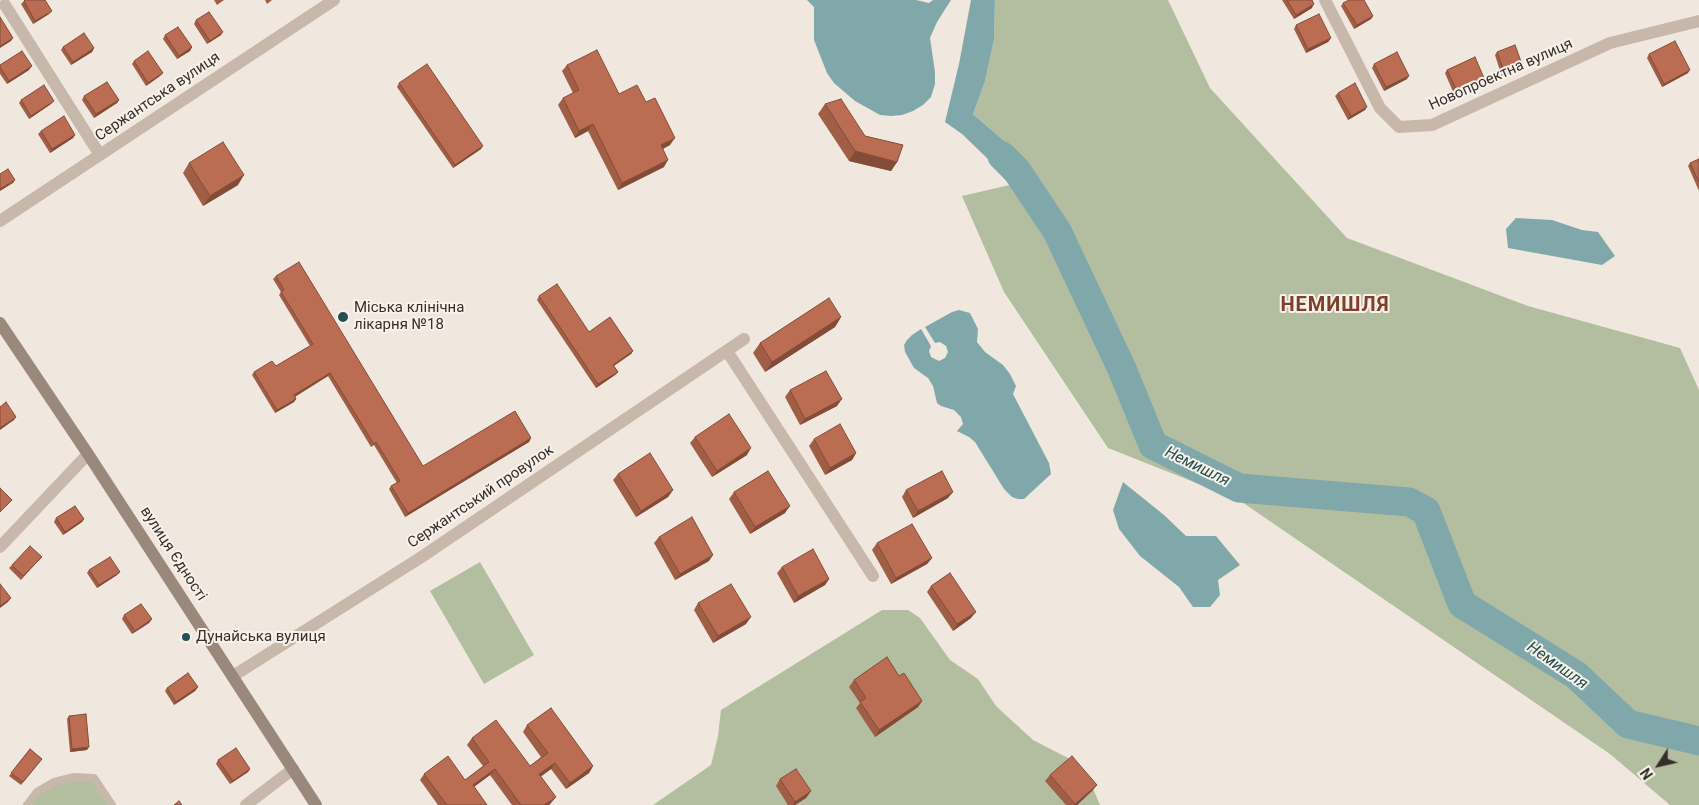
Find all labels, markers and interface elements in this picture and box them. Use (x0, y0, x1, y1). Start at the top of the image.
street label: Новопроектна вулиця (1426, 35, 1576, 115)
street label: Сержантська вулиця (92, 49, 224, 145)
district label: НЕМИШЛЯ (1280, 294, 1390, 318)
place label: Міська клінічна лікарня №18 (354, 299, 464, 334)
marker: Міська клінічна лікарня №18 (336, 310, 350, 324)
street label: Сержантський провулок (405, 441, 557, 553)
water label: Немишля (1161, 443, 1233, 491)
street label: вулиця Єдності (136, 504, 210, 604)
place label: Дунайська вулиця (196, 628, 326, 646)
marker: Дунайська вулиця (180, 631, 192, 643)
water label: Немишля (1523, 638, 1591, 694)
north arrow (1634, 740, 1684, 790)
text: N (1637, 765, 1656, 782)

